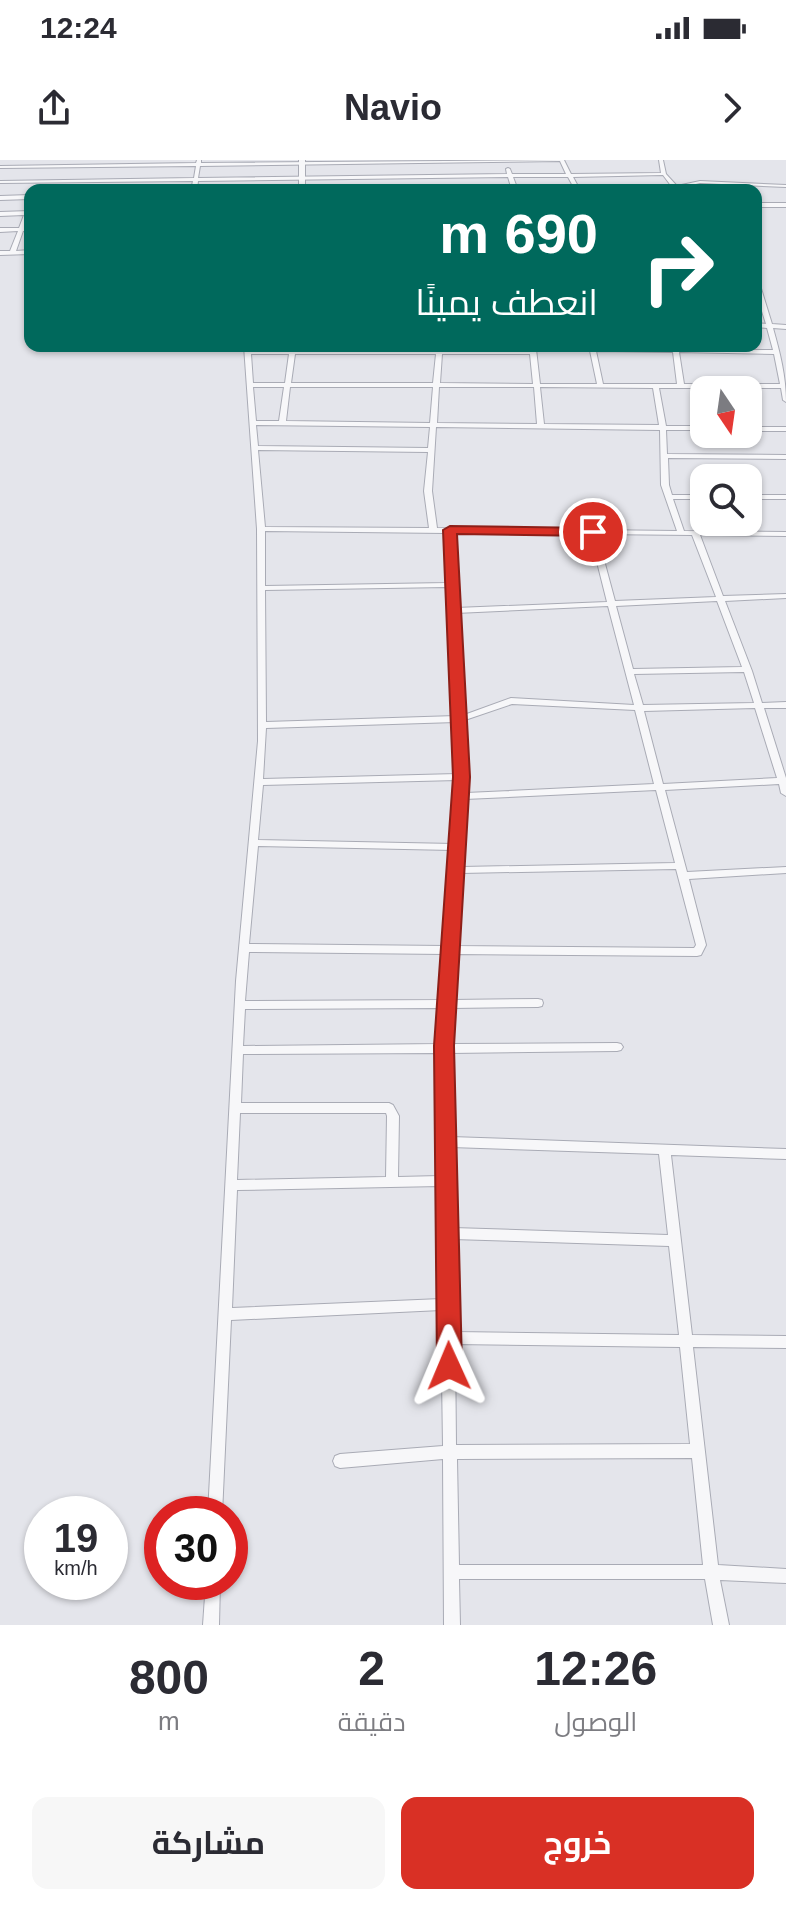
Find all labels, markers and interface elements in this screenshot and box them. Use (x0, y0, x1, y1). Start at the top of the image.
text: 12:24 (40, 11, 117, 44)
icon: share (32, 86, 76, 130)
icon: forward (710, 86, 754, 130)
text: Navio (344, 87, 442, 128)
text: 690 m (439, 202, 598, 265)
icon: right (626, 216, 730, 320)
text: انعطف يمينًا (415, 282, 598, 323)
north arrow (690, 376, 762, 448)
map controls (690, 376, 762, 536)
button: search (690, 464, 762, 536)
pin (559, 498, 627, 566)
icon: arrive (571, 510, 615, 554)
position arrow (407, 1324, 491, 1408)
speed limit sign: 30 (144, 1496, 248, 1600)
text: 19 (54, 1516, 98, 1560)
text: km/h (54, 1557, 98, 1579)
text: 2 (358, 1642, 385, 1695)
text: 12:26 (534, 1642, 657, 1695)
text: 800 (129, 1651, 209, 1704)
text: m (158, 1706, 180, 1736)
text: دقيقة (338, 1707, 405, 1737)
text: الوصول (554, 1707, 637, 1737)
button: مشاركة (32, 1797, 385, 1889)
button: خروج (401, 1797, 754, 1889)

